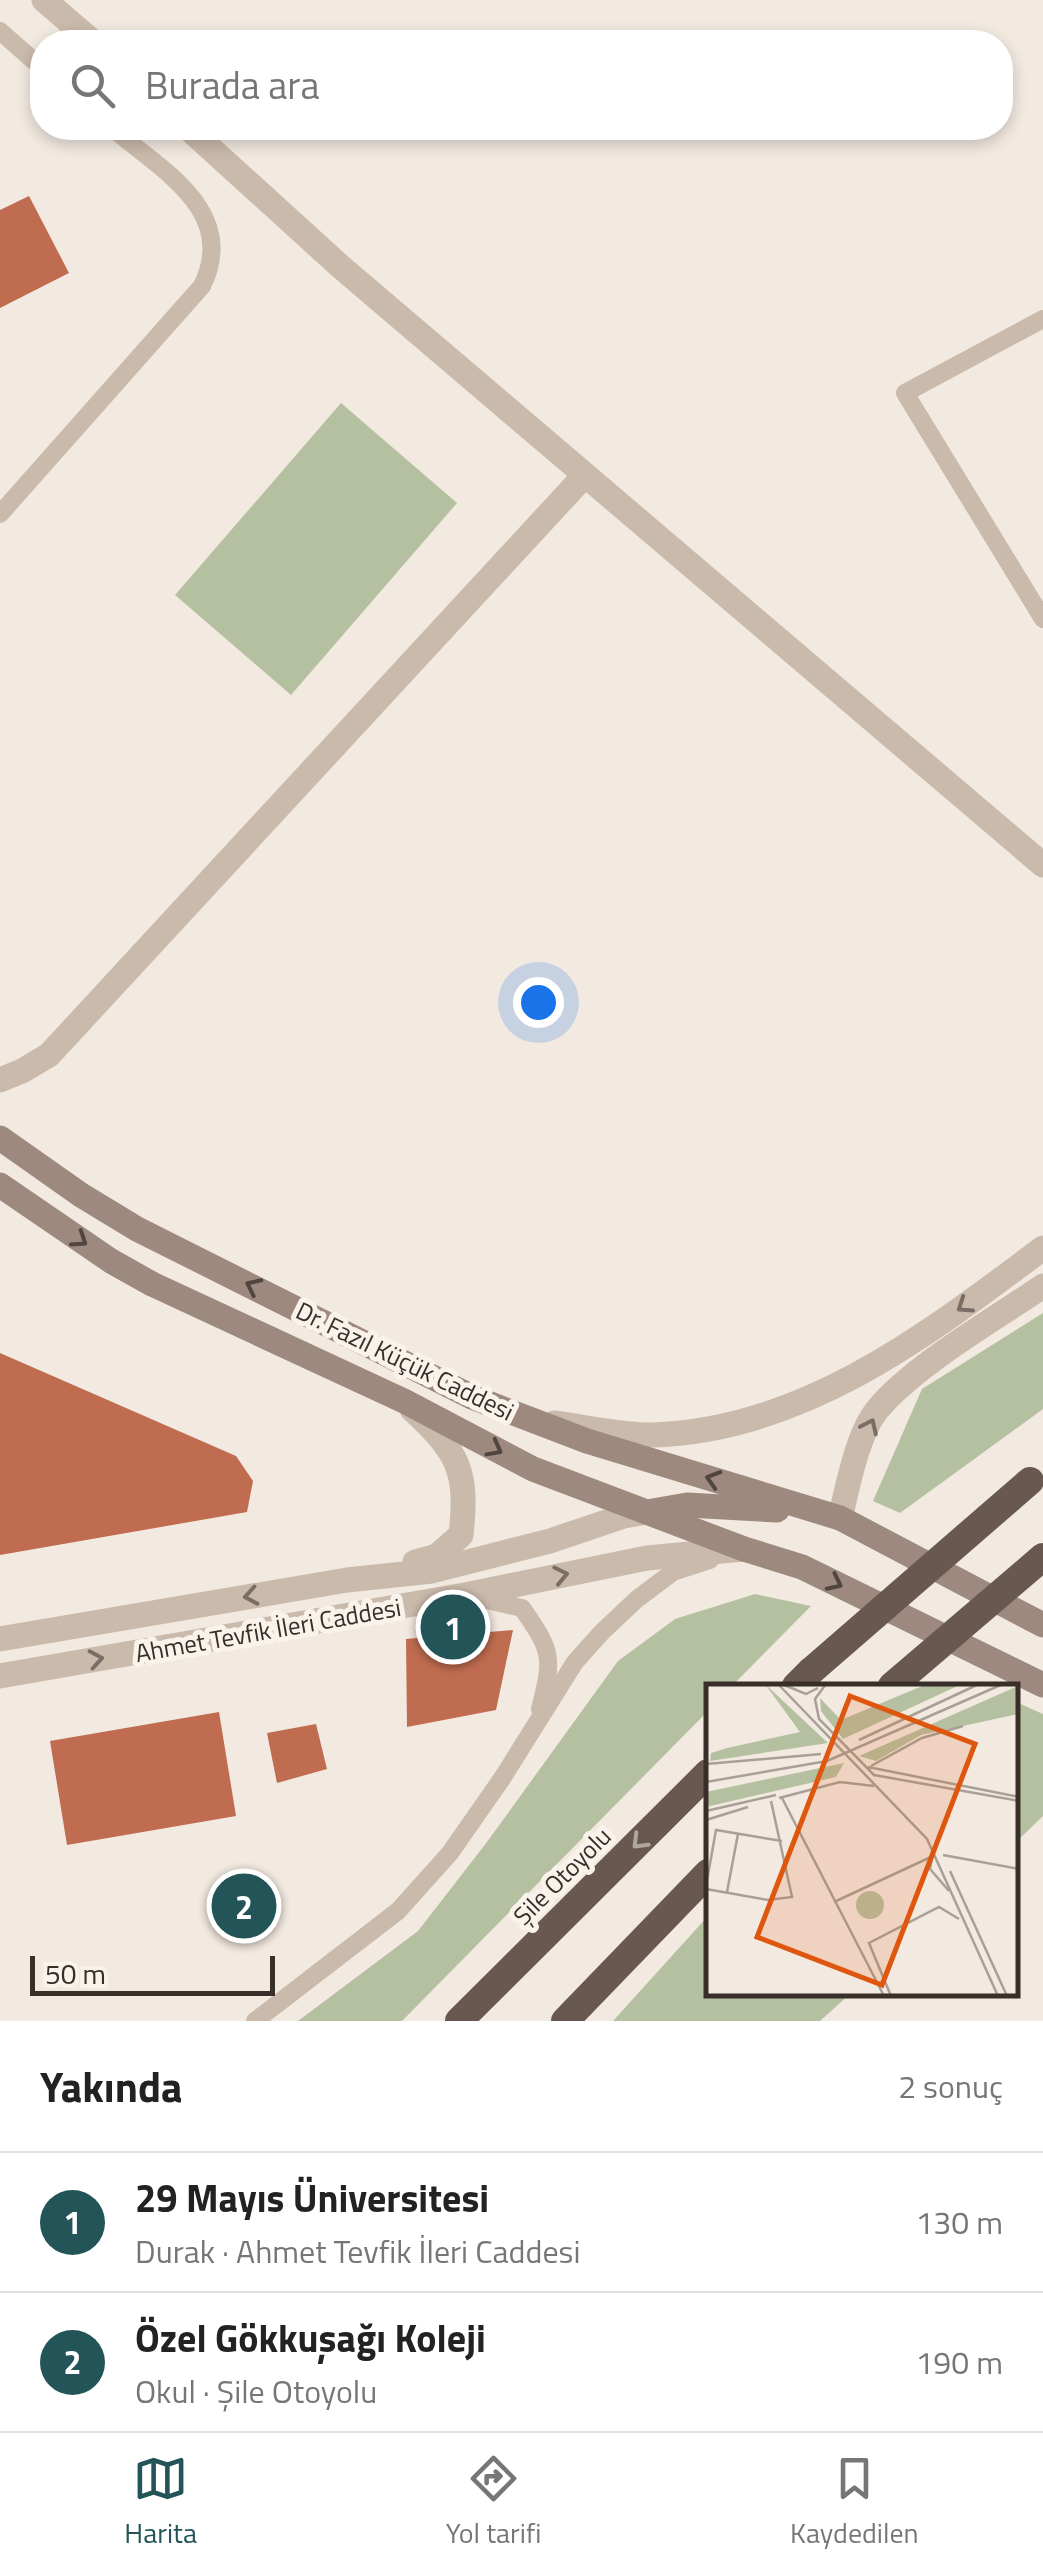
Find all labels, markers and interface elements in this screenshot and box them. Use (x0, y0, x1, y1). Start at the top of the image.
search box (30, 30, 1013, 140)
text: Burada ara (145, 56, 320, 114)
icon: search (65, 58, 120, 113)
your location (513, 977, 564, 1028)
one-way arrow (69, 1228, 88, 1246)
one-way arrow (245, 1279, 263, 1299)
street label: Dr. Fazıl Küçük Caddesi (290, 1292, 520, 1430)
one-way arrow (957, 1293, 975, 1312)
one-way arrow (858, 1418, 878, 1436)
one-way arrow (485, 1437, 503, 1456)
one-way arrow (705, 1470, 722, 1491)
one-way arrow (552, 1566, 569, 1587)
one-way arrow (825, 1571, 843, 1591)
one-way arrow (243, 1585, 259, 1606)
street label: Ahmet Tevfik İleri Caddesi (132, 1588, 404, 1672)
pin: 1 (420, 1590, 486, 1664)
one-way arrow (88, 1649, 104, 1670)
inset map (706, 1684, 1018, 1996)
street label: Şile Otoyolu (504, 1818, 620, 1934)
one-way arrow (632, 1830, 650, 1848)
pin: 2 (212, 1868, 276, 1944)
scale bar (30, 1951, 275, 1996)
text: 50 m (45, 1952, 106, 1995)
text: Yakında (40, 2054, 182, 2118)
text: 2 sonuç (898, 2062, 1003, 2110)
text: 29 Mayıs Üniversitesi (135, 2169, 489, 2227)
text: 1 (64, 2198, 81, 2246)
text: 130 m (915, 2198, 1003, 2246)
text: Durak · Ahmet Tevfik İleri Caddesi (135, 2227, 581, 2275)
text: Özel Gökkuşağı Koleji (135, 2309, 486, 2367)
text: 2 (64, 2338, 81, 2386)
text: 190 m (915, 2338, 1003, 2386)
text: Okul · Şile Otoyolu (135, 2367, 377, 2415)
tab: Harita (124, 2451, 197, 2554)
tab: Yol tarifi (446, 2451, 541, 2554)
tab: Kaydedilen (790, 2451, 919, 2554)

